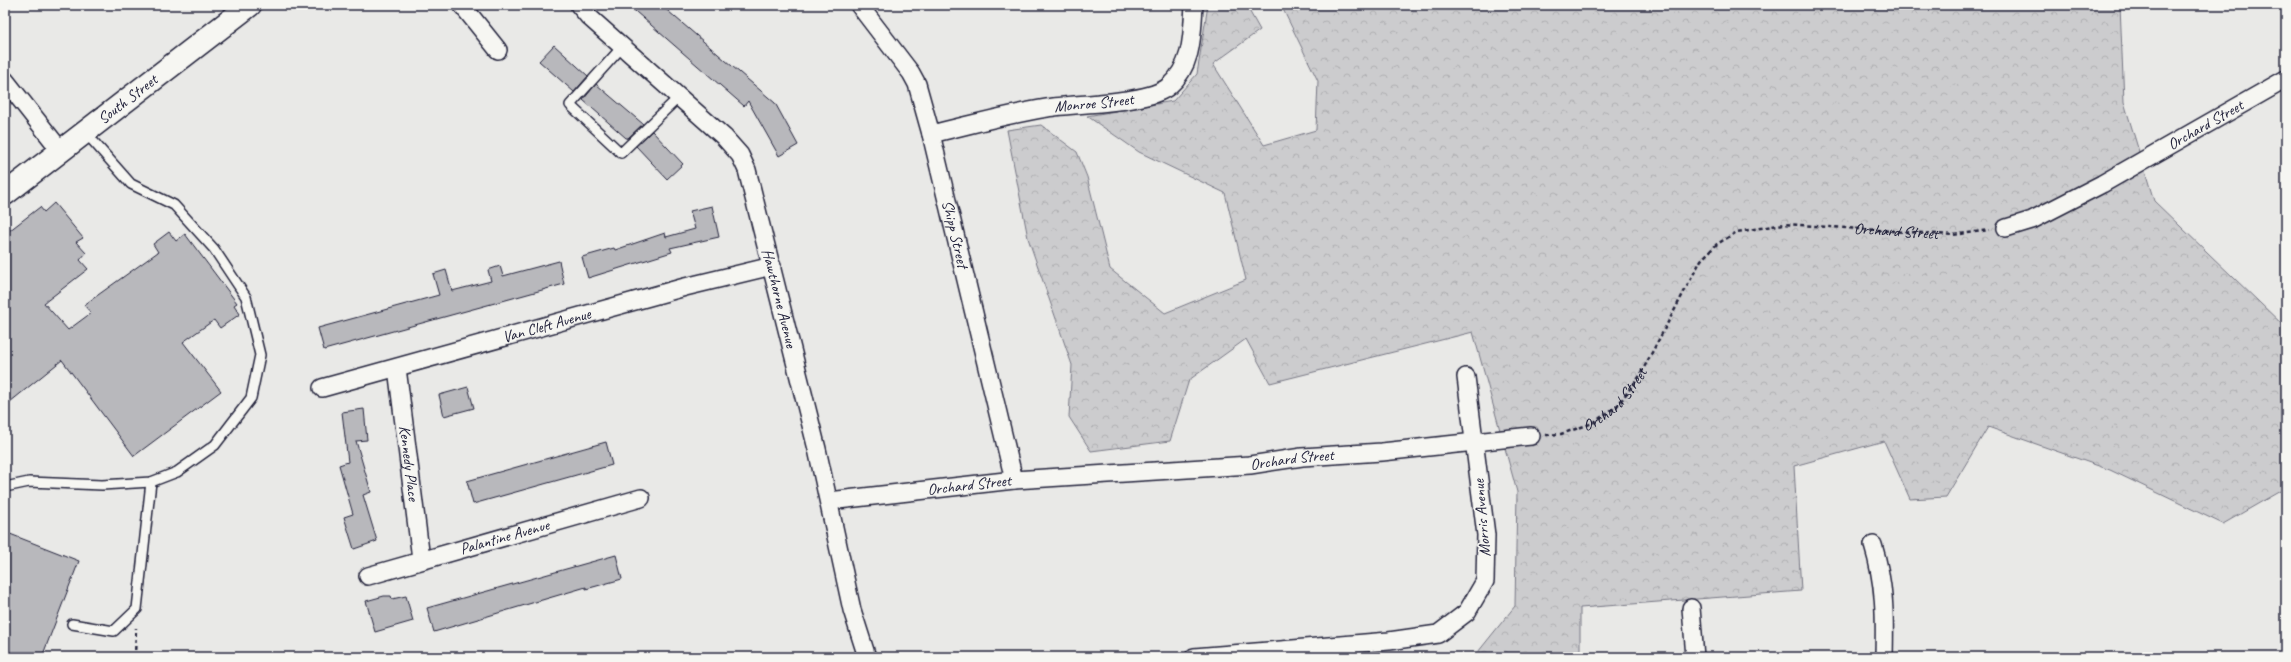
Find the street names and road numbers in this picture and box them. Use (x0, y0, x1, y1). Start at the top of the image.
street label: South Street (94, 69, 163, 129)
street label: Monroe Street (1053, 89, 1137, 117)
street label: Orchard Street (2164, 95, 2248, 155)
street label: Shipp Street (937, 198, 973, 273)
street label: Orchard Street (1853, 219, 1940, 244)
street label: Hawthorne Avenue (757, 247, 802, 351)
street label: Van Cleft Avenue (500, 303, 595, 347)
street label: Orchard Street (1580, 363, 1653, 436)
street label: Kennedy Place (394, 424, 424, 504)
street label: Orchard Street (1249, 445, 1336, 475)
street label: Orchard Street (926, 470, 1014, 500)
street label: Morris Avenue (1468, 477, 1495, 558)
street label: Palantine Avenue (458, 514, 553, 559)

